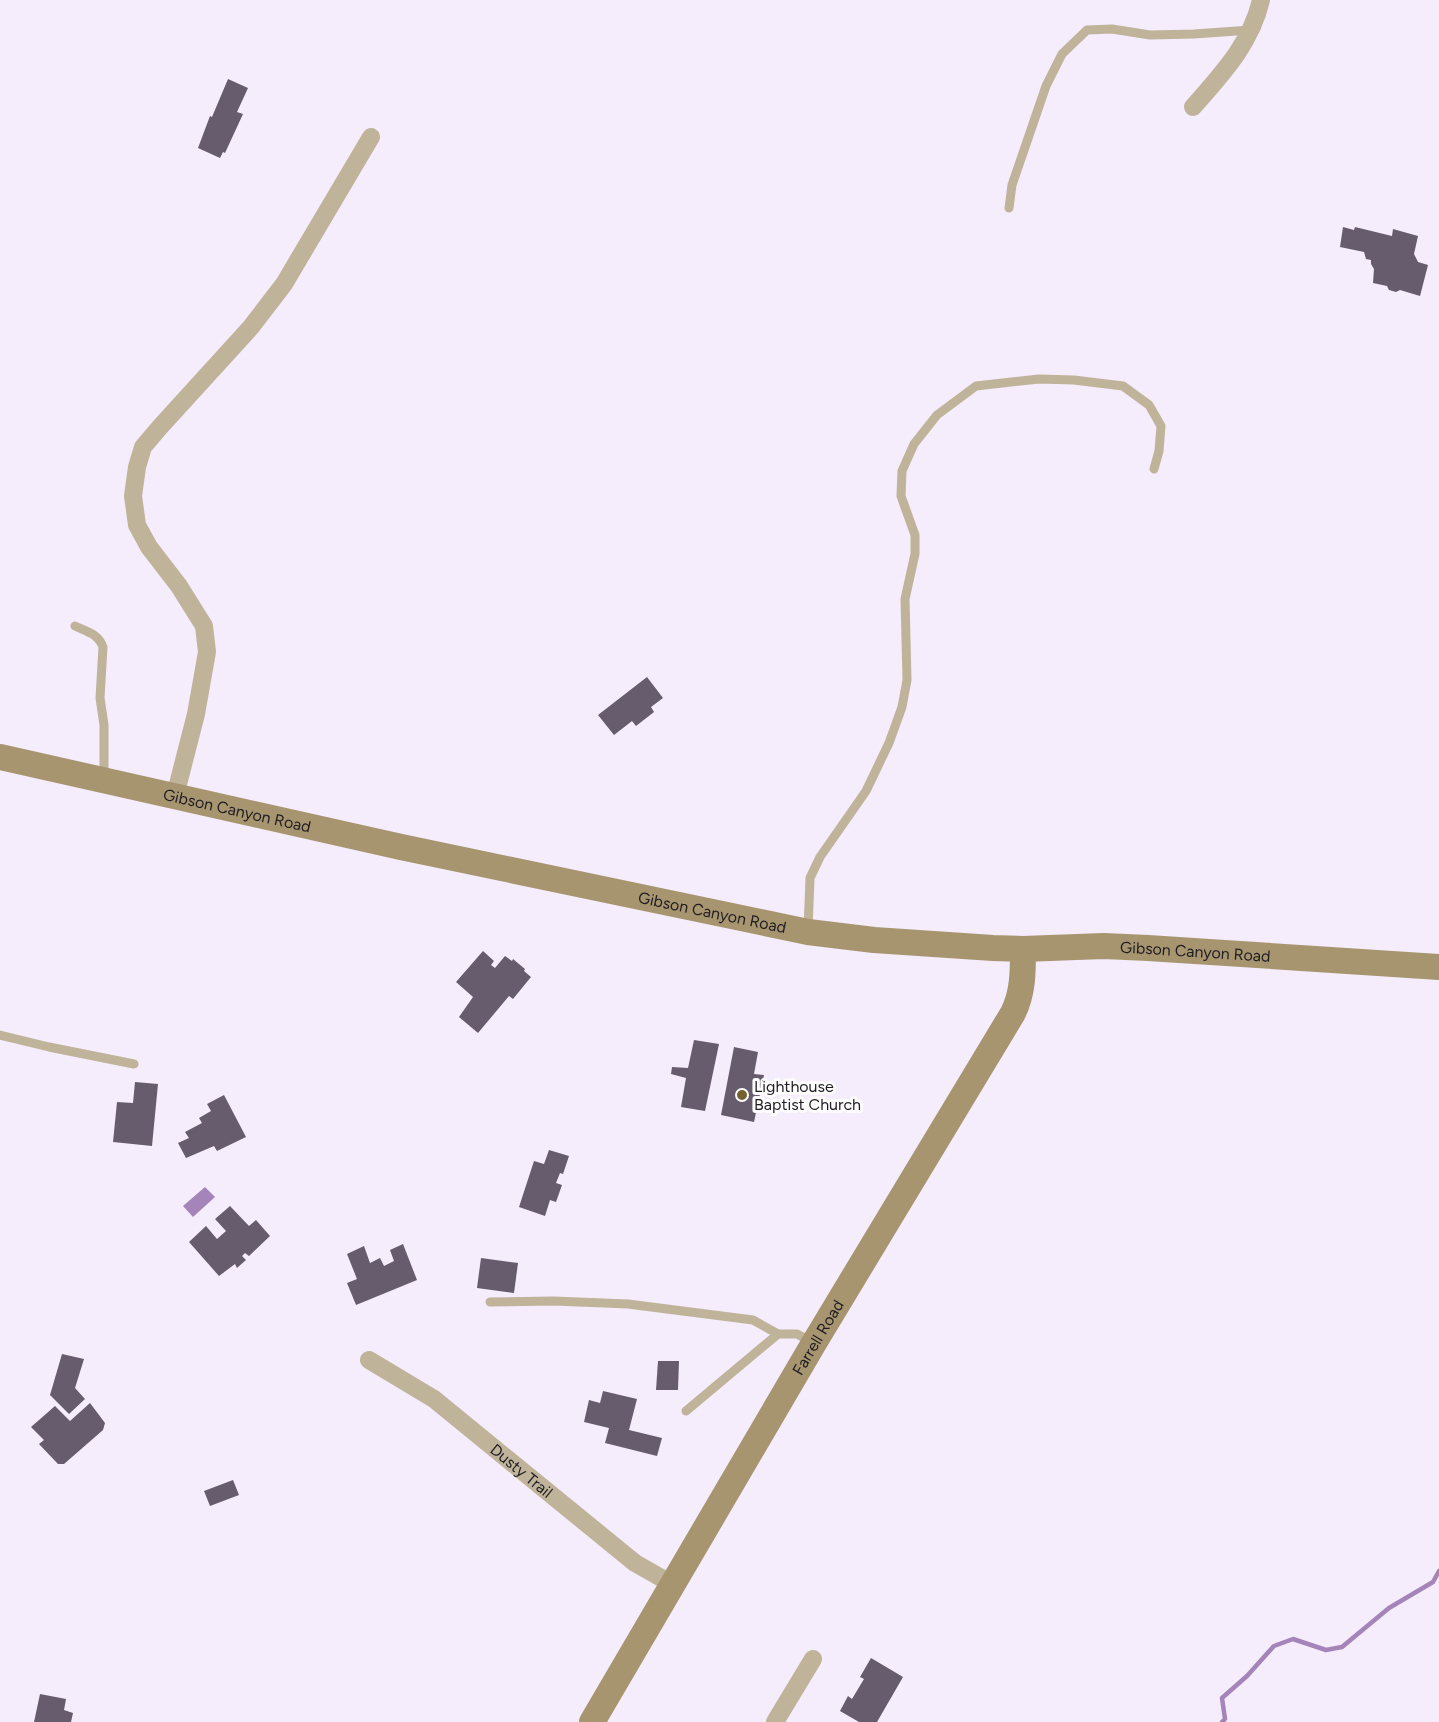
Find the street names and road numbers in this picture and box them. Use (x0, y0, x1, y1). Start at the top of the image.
street label: Gibson Canyon Road (161, 784, 313, 836)
street label: Gibson Canyon Road (637, 887, 788, 937)
street label: Gibson Canyon Road (1120, 937, 1271, 965)
street label: Farrell Road (788, 1296, 847, 1378)
street label: Dusty Trail (487, 1440, 557, 1502)

